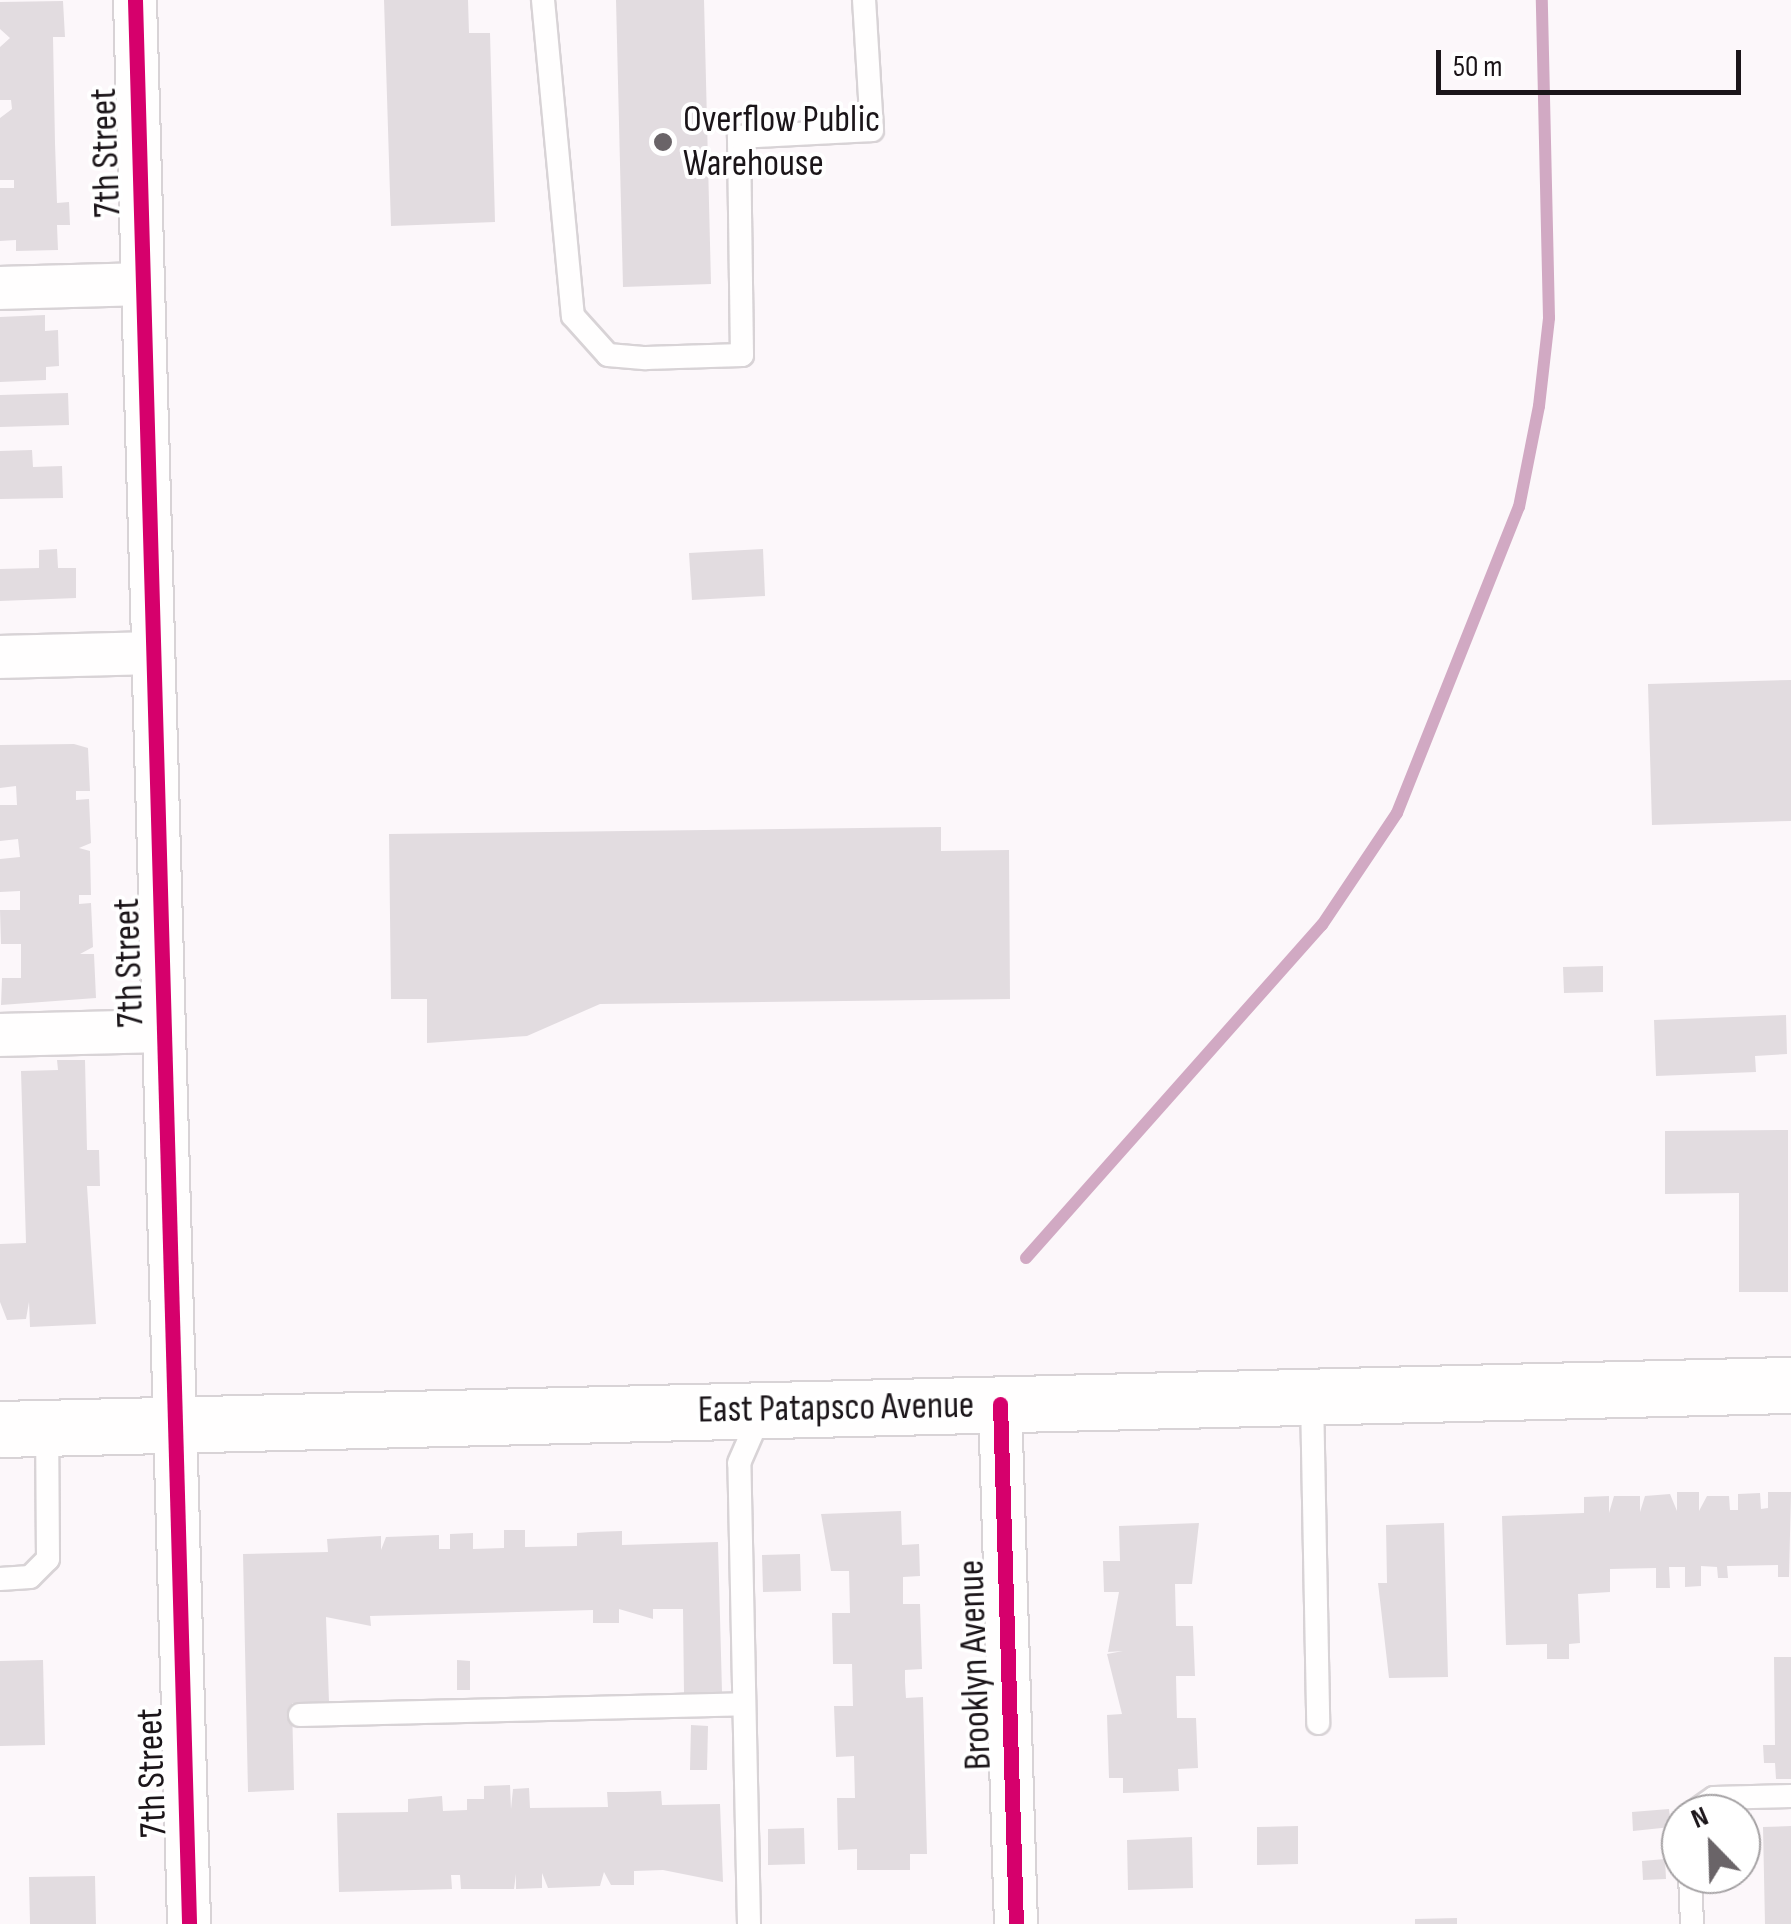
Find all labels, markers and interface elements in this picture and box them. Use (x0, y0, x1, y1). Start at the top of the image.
scale bar (1441, 30, 1746, 92)
text: 50 m (1453, 49, 1502, 85)
street label: 7th Street (81, 87, 131, 219)
place label: Overflow Public Warehouse (683, 97, 880, 186)
marker: Overflow Public Warehouse (652, 131, 674, 153)
street label: 7th Street (104, 897, 154, 1029)
street label: East Patapsco Avenue (697, 1383, 975, 1433)
street label: Brooklyn Avenue (949, 1559, 1001, 1771)
street label: 7th Street (127, 1707, 177, 1839)
north arrow (1661, 1794, 1761, 1894)
text: N (1687, 1800, 1713, 1836)

